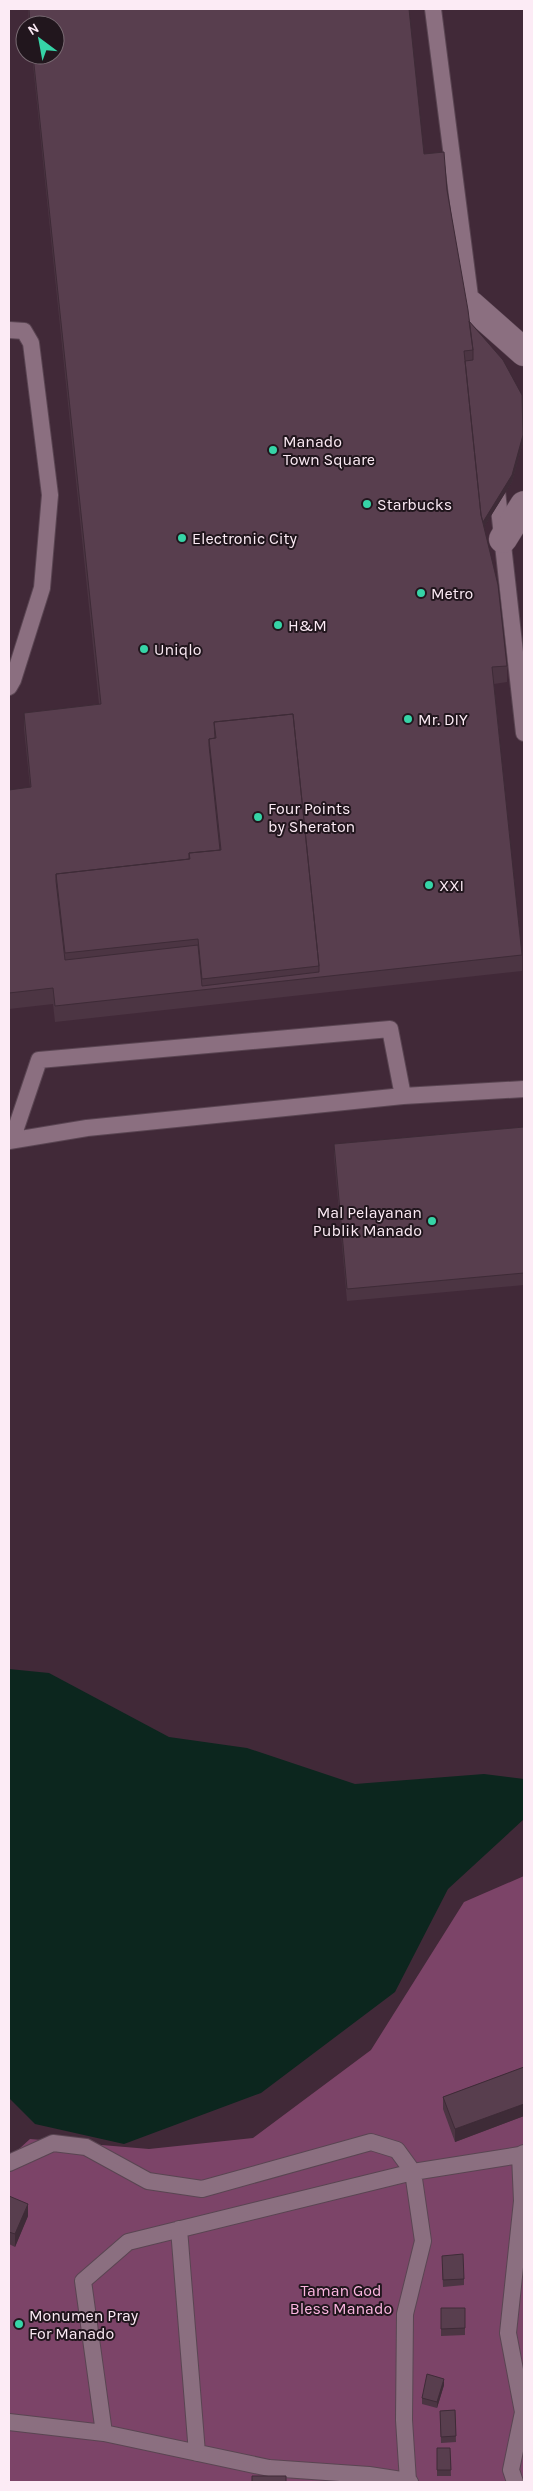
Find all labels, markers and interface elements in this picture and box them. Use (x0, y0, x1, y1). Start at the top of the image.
north arrow (15, 15, 65, 65)
text: N (25, 20, 42, 39)
place label: Manado Town Square (283, 432, 375, 469)
marker: Manado Town Square (267, 444, 279, 456)
place label: Starbucks (377, 495, 452, 514)
marker: Starbucks (361, 498, 373, 510)
place label: Electronic City (192, 529, 298, 548)
marker: Electronic City (176, 532, 188, 544)
place label: Metro (431, 584, 473, 603)
marker: Metro (415, 587, 427, 599)
place label: H&M (288, 616, 327, 635)
marker: H&M (272, 619, 284, 631)
place label: Uniqlo (154, 640, 201, 659)
marker: Uniqlo (138, 643, 150, 655)
place label: Mr. DIY (418, 710, 468, 729)
marker: Mr. DIY (402, 713, 414, 725)
place label: Four Points by Sheraton (268, 799, 355, 836)
marker: Four Points by Sheraton (252, 811, 264, 823)
place label: XXI (439, 876, 464, 895)
marker: XXI (423, 879, 435, 891)
place label: Mal Pelayanan Publik Manado (313, 1203, 422, 1240)
marker: Mal Pelayanan Publik Manado (426, 1215, 438, 1227)
park label: Taman God Bless Manado (290, 2281, 392, 2318)
place label: Monumen Pray For Manado (29, 2306, 139, 2343)
marker: Monumen Pray For Manado (13, 2318, 25, 2330)

